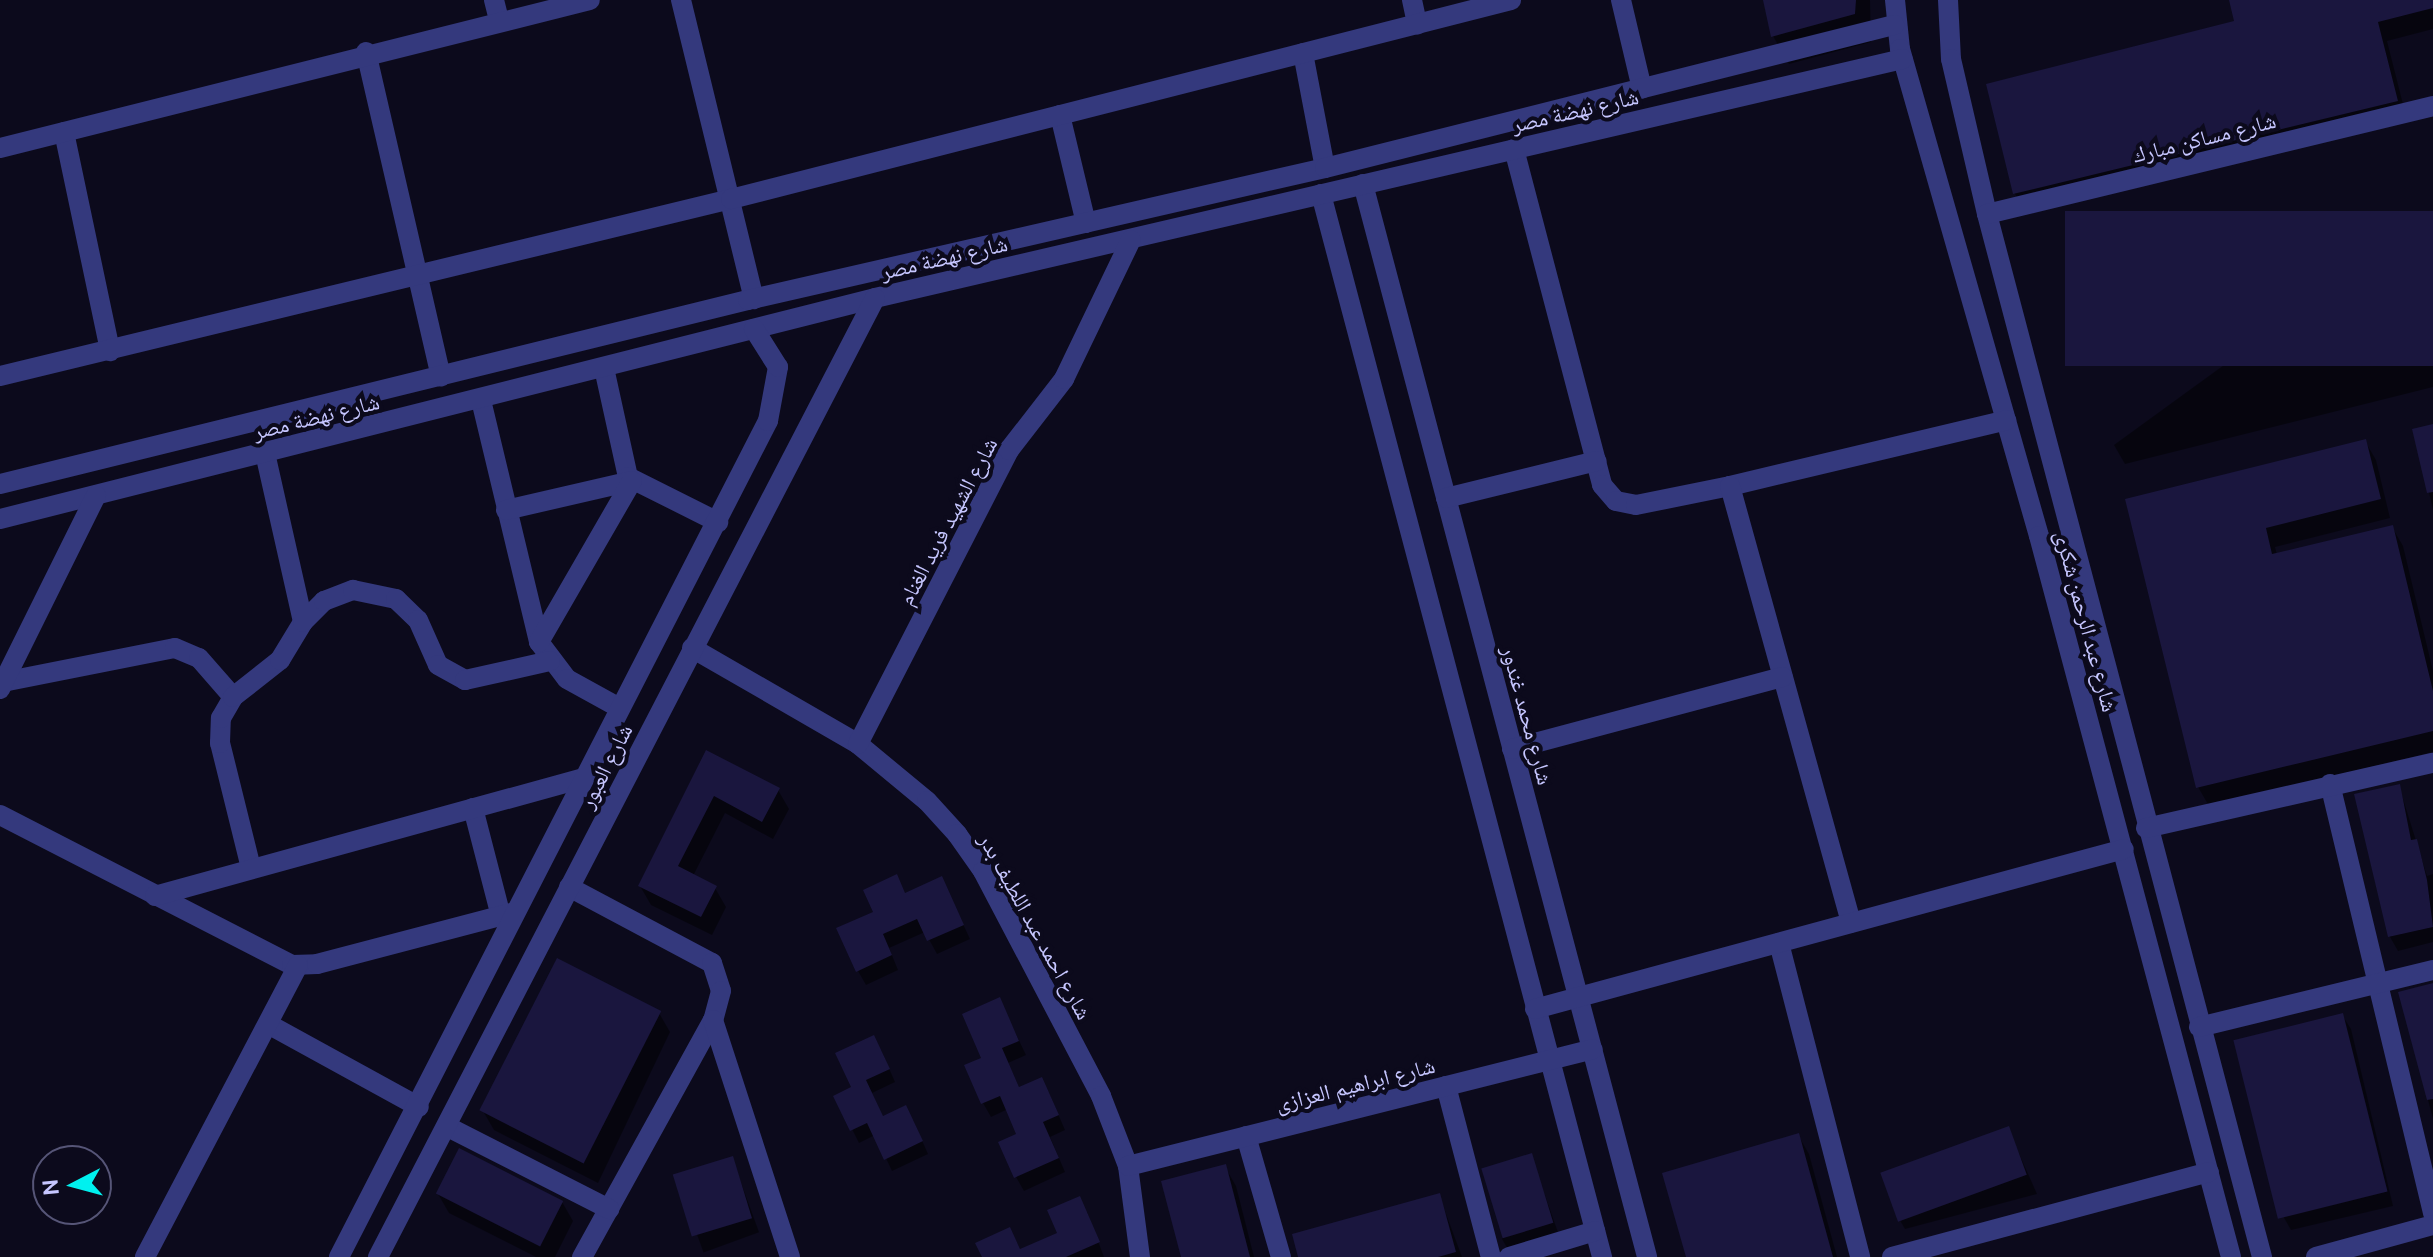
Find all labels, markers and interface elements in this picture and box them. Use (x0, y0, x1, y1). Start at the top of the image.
street label: شارع نهضة مصر (1509, 83, 1641, 137)
street label: شارع مساكن مبارك (2130, 106, 2278, 168)
street label: شارع نهضة مصر (878, 230, 1010, 284)
street label: شارع نهضة مصر (250, 388, 382, 444)
street label: شارع الشهيد فريد الغنام (892, 433, 1002, 609)
street label: شارع عبد الرحمن شكرى (2050, 527, 2124, 715)
street label: شارع محمد غندور (1497, 643, 1559, 787)
street label: شارع العبور (573, 719, 637, 813)
street label: شارع احمد عبد اللطيف بدر (974, 828, 1098, 1024)
street label: شارع ابراهيم العزازى (1273, 1051, 1437, 1117)
north arrow (32, 1145, 112, 1225)
text: N (36, 1178, 63, 1197)

